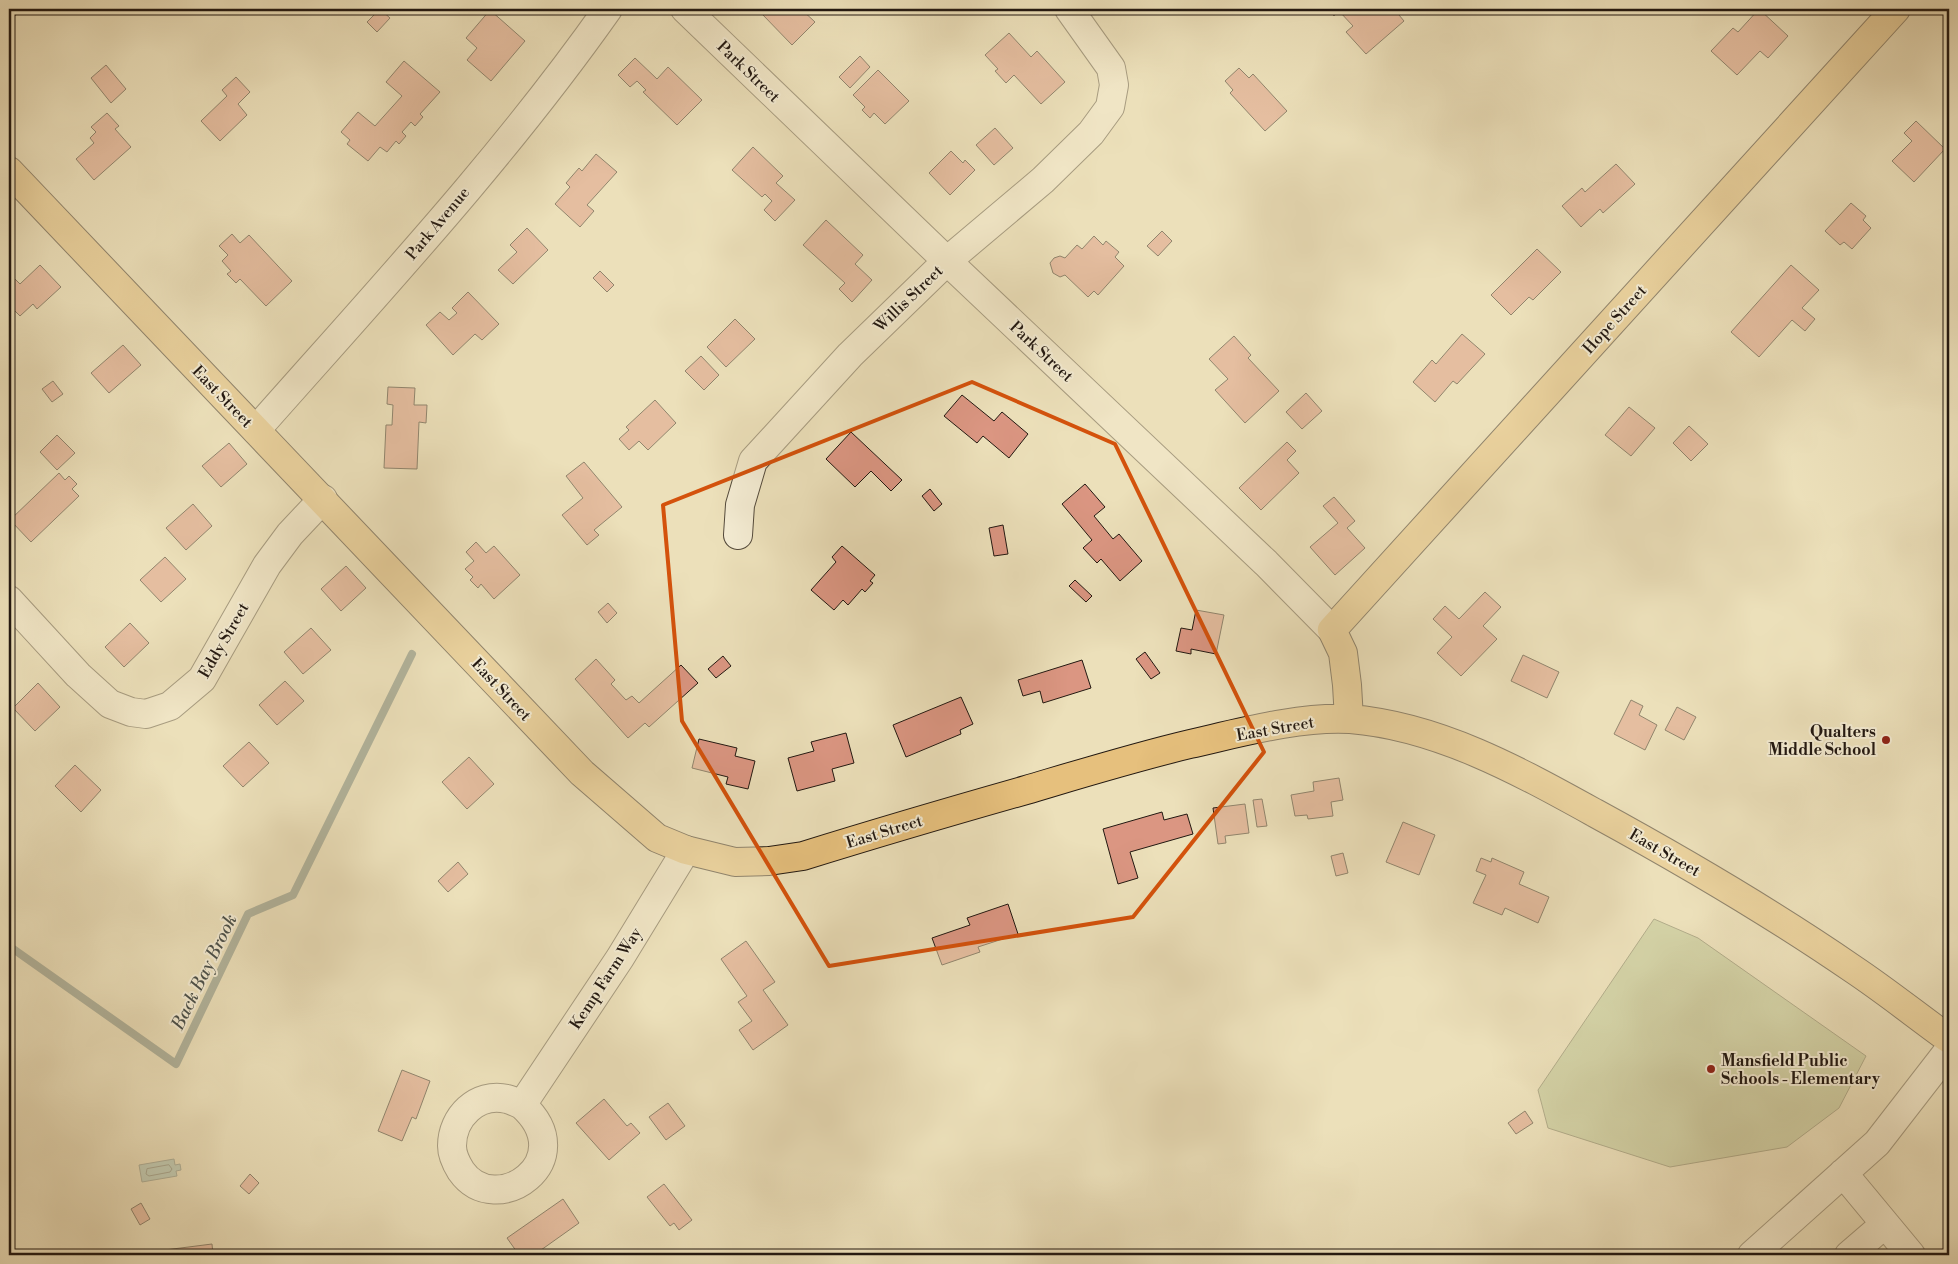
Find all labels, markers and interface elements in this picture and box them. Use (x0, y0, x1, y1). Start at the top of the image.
street label: Park Street (713, 37, 784, 107)
street label: Park Avenue (401, 183, 474, 264)
street label: Willis Street (869, 261, 947, 337)
street label: Hope Street (1579, 281, 1651, 358)
street label: Park Street (1005, 317, 1078, 387)
street label: East Street (188, 361, 257, 432)
street label: Eddy Street (194, 599, 254, 682)
street label: East Street (467, 654, 536, 726)
street label: East Street (1235, 712, 1316, 746)
place label: Qualters Middle School (1768, 722, 1877, 760)
marker: Qualters Middle School (1880, 734, 1892, 746)
street label: East Street (844, 811, 925, 853)
street label: East Street (1625, 825, 1704, 881)
water label: Back Bay Brook (166, 911, 242, 1035)
street label: Kemp Farm Way (565, 924, 646, 1033)
place label: Mansfield Public Schools - Elementary (1721, 1051, 1881, 1089)
marker: Mansfield Public Schools - Elementary (1705, 1063, 1717, 1075)

